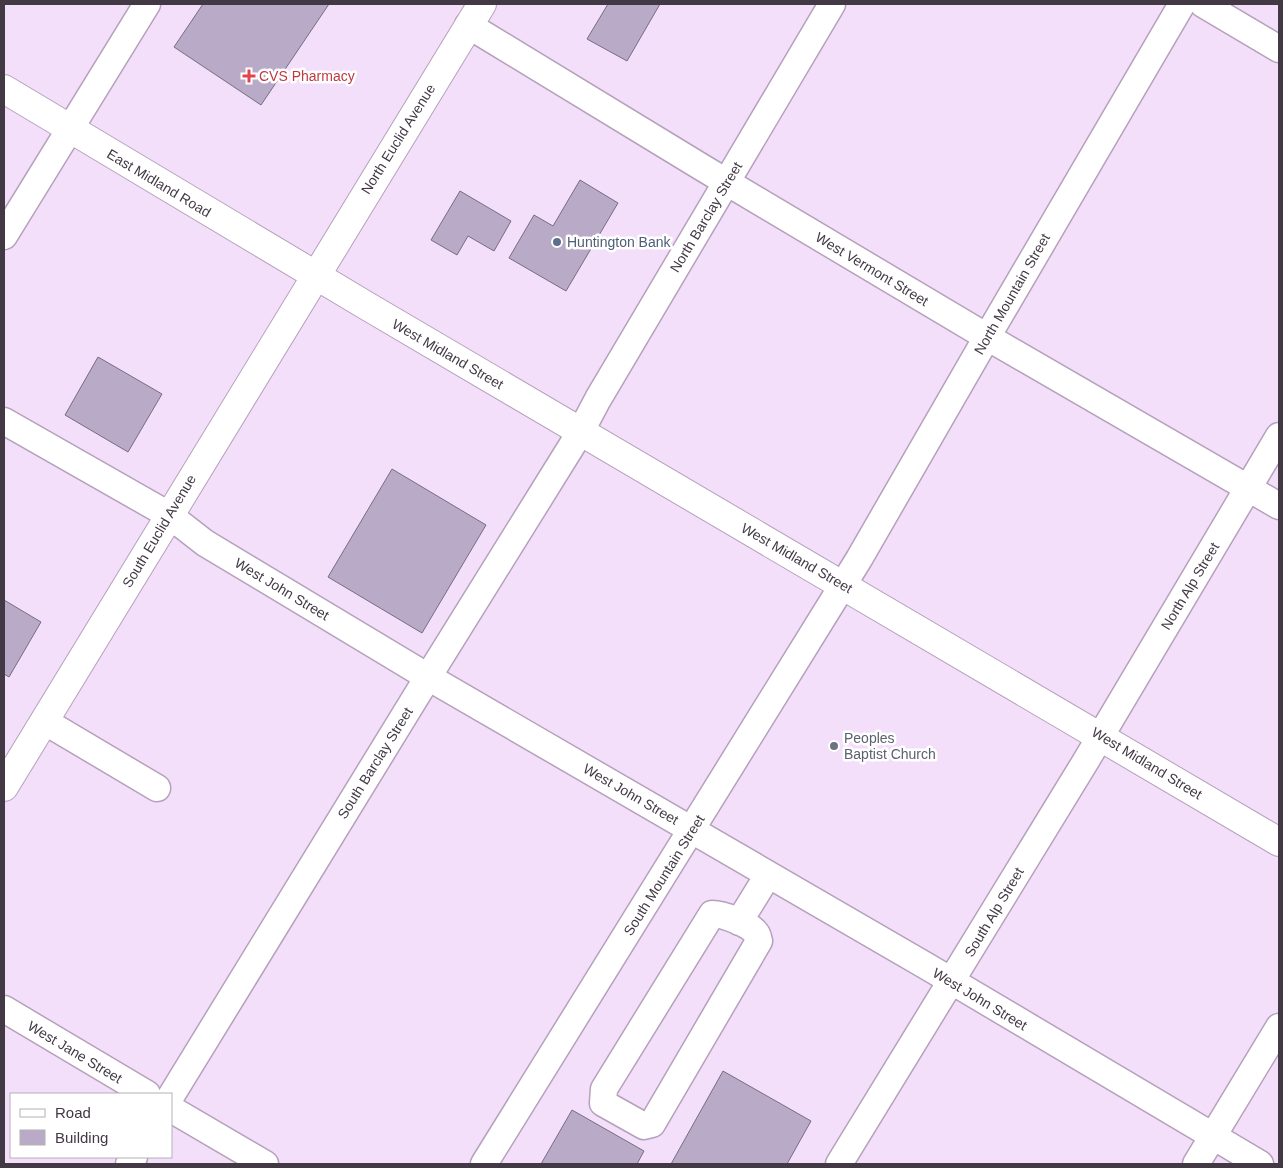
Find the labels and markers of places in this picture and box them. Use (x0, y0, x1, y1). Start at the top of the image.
place label: CVS Pharmacy (259, 68, 355, 84)
marker: CVS Pharmacy (243, 70, 255, 82)
place label: Huntington Bank (567, 234, 672, 250)
marker: Huntington Bank (551, 236, 563, 248)
place label: Peoples Baptist Church (844, 730, 936, 762)
marker: Peoples Baptist Church (828, 740, 840, 752)

